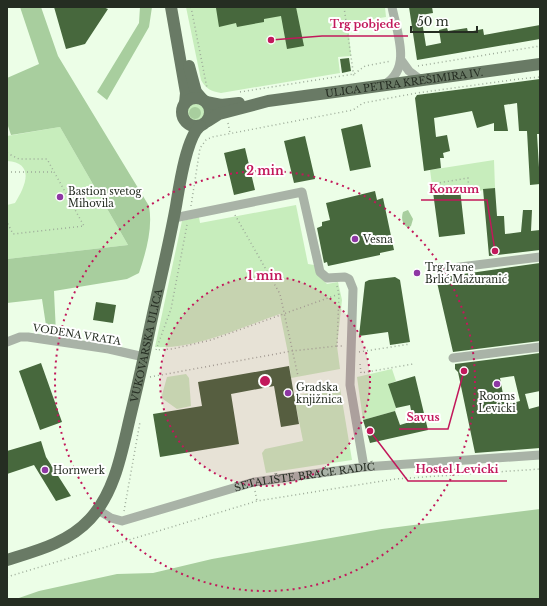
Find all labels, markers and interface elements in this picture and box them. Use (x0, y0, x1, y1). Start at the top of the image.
scale bar (411, 8, 477, 34)
callout: Trg pobjede (322, 13, 408, 36)
text: 50 m (417, 14, 449, 29)
text: Trg pobjede (330, 17, 401, 31)
street label: ULICA PETRA KREŠIMIRA IV. (324, 66, 484, 100)
text: 2 min (246, 163, 284, 178)
callout: Konzum (421, 177, 487, 200)
text: Konzum (429, 182, 479, 196)
place label: Bastion svetog Mihovila (68, 185, 143, 210)
marker: Bastion svetog Mihovila (55, 192, 65, 202)
place label: Vesna (362, 233, 393, 246)
marker: Vesna (350, 234, 360, 244)
place label: Trg Ivane Brlić Mažuranić (425, 261, 508, 286)
text: 1 min (248, 268, 283, 283)
marker: Trg Ivane Brlić Mažuranić (412, 268, 422, 278)
street label: VUKOVARSKA ULICA (128, 287, 165, 405)
street label: VODENA VRATA (31, 321, 122, 348)
centre of rings (258, 374, 272, 388)
marker: Rooms Levicki (492, 379, 502, 389)
place label: Gradska knjižnica (296, 381, 343, 406)
marker: Gradska knjižnica (283, 388, 293, 398)
place label: Rooms Levicki (478, 390, 516, 415)
callout: Savus (399, 406, 448, 429)
text: Savus (406, 410, 440, 424)
callout: Hostel Levicki (408, 458, 507, 481)
street label: ŠETALIŠTE BRAĆE RADIĆ (232, 459, 375, 495)
text: Hostel Levicki (416, 462, 498, 476)
place label: Hornwerk (53, 464, 106, 477)
marker: Hornwerk (40, 465, 50, 475)

